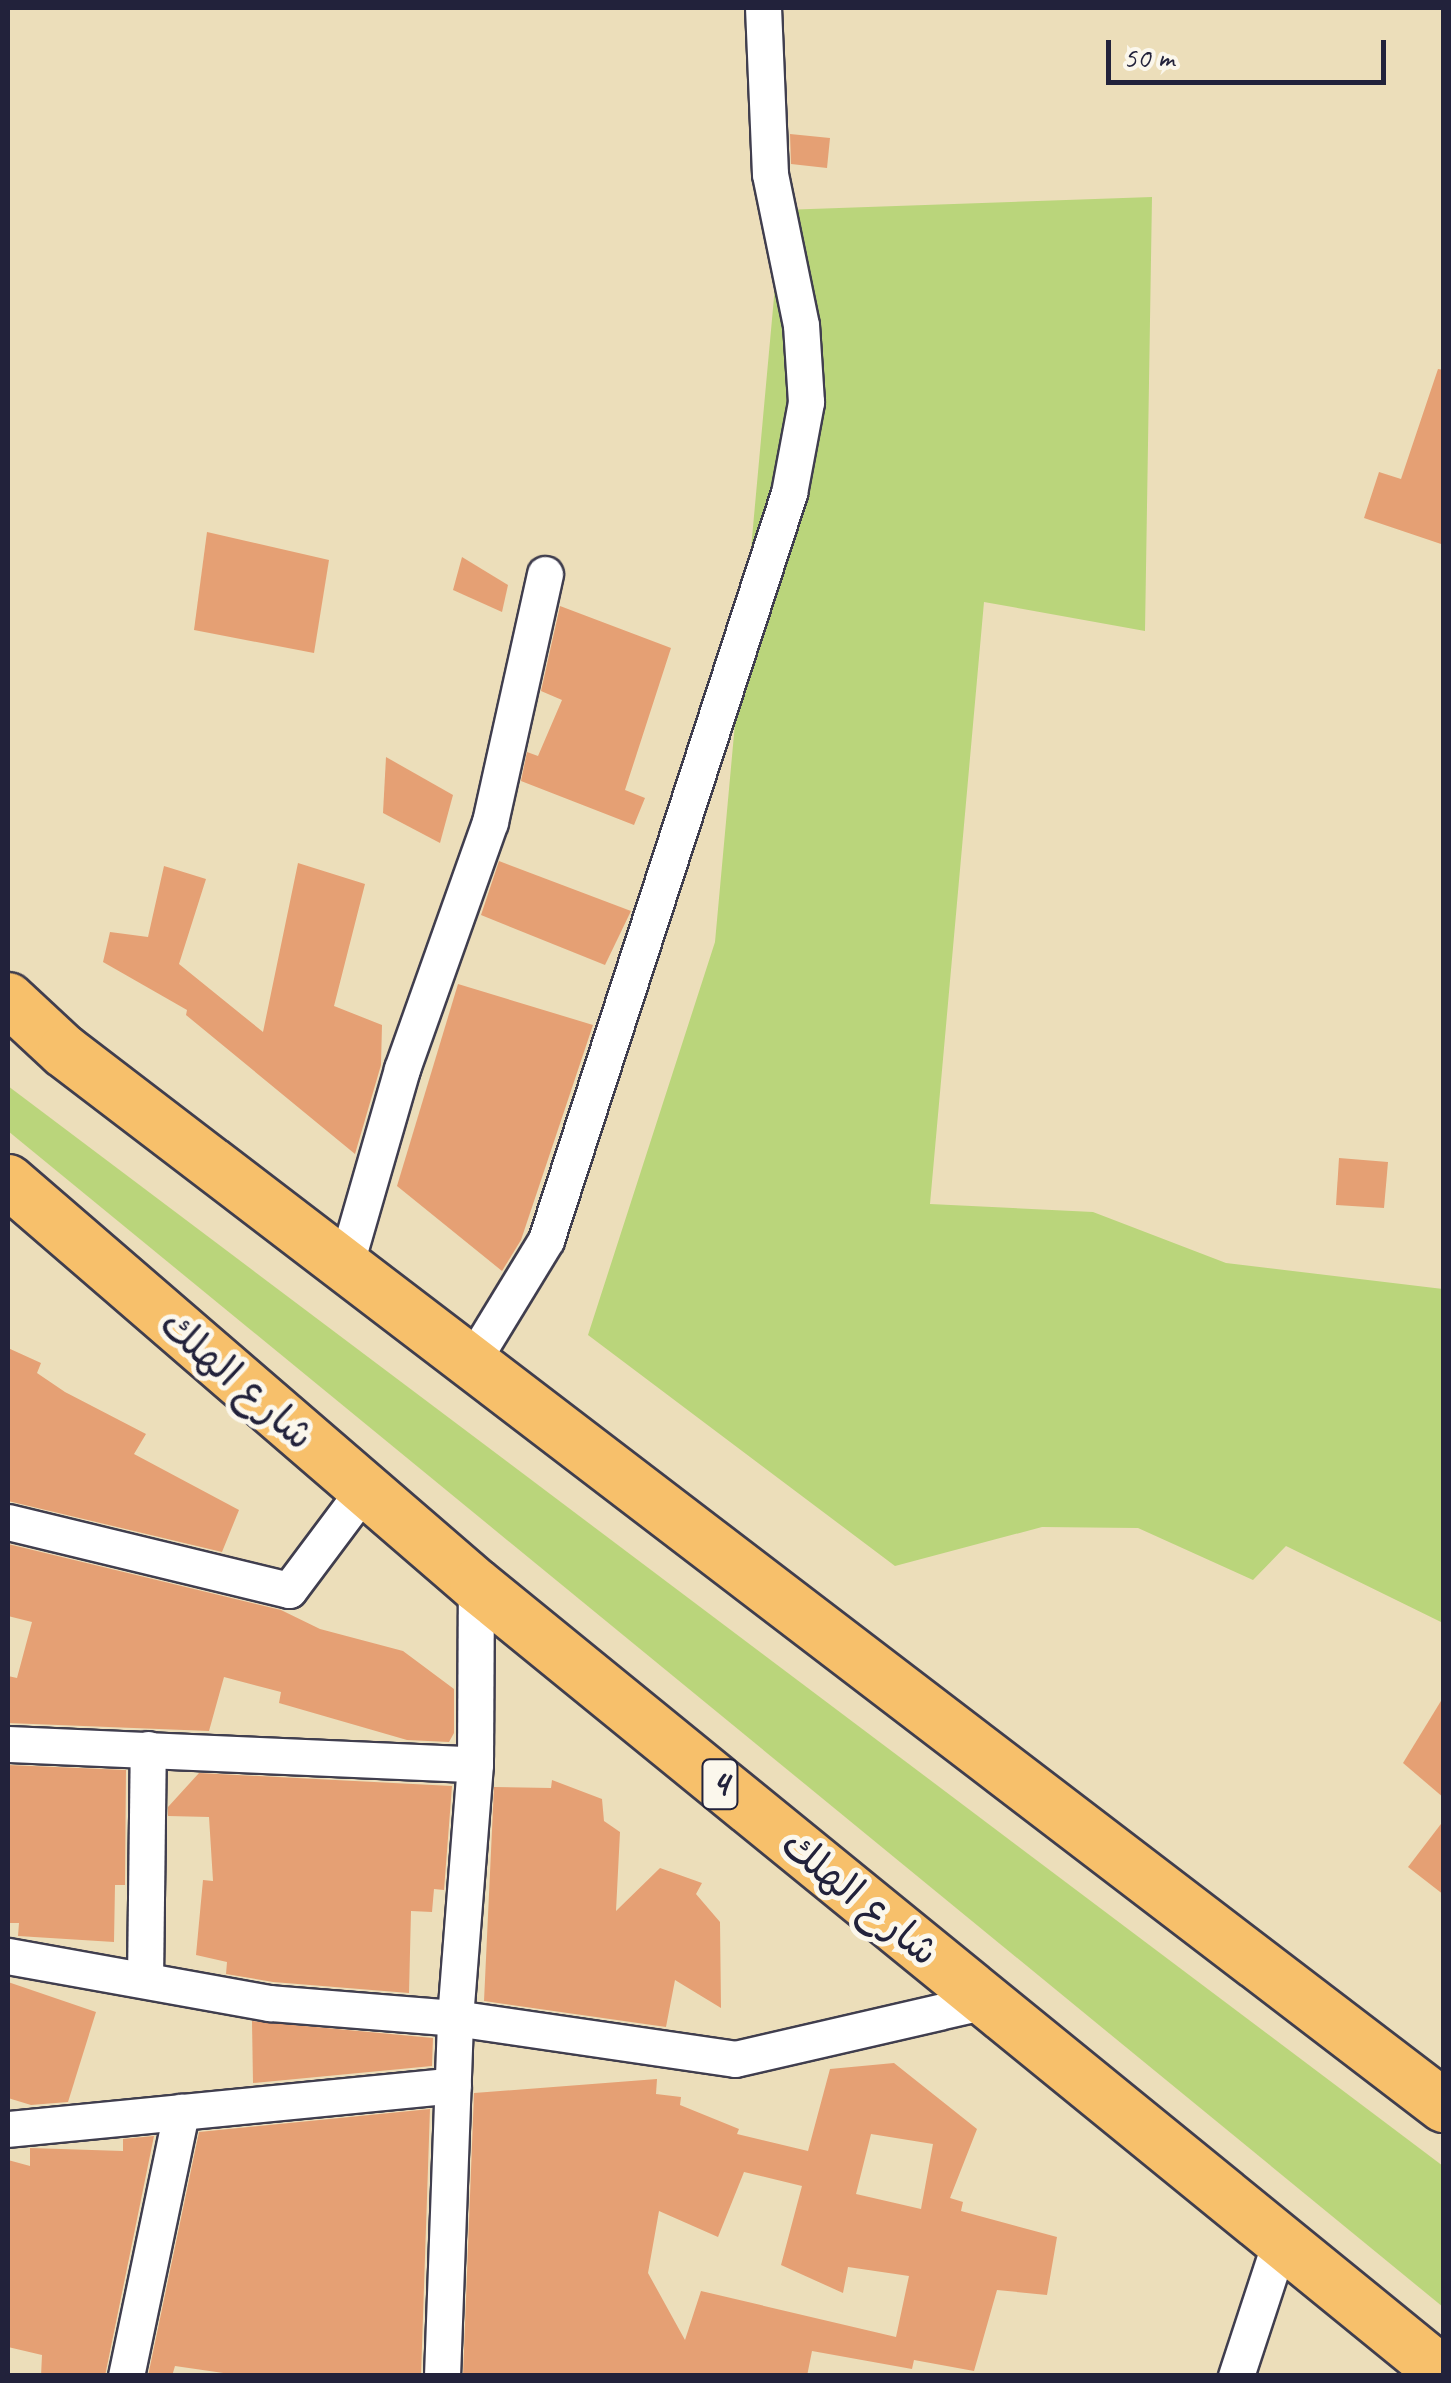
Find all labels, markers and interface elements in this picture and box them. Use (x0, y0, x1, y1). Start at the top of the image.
scale bar (1111, 20, 1391, 82)
text: 50 m (1123, 38, 1174, 76)
street label: شارع الهلك (150, 1300, 324, 1460)
road number: 4 (700, 1751, 740, 1817)
street label: شارع الهلك (772, 1820, 948, 1976)

